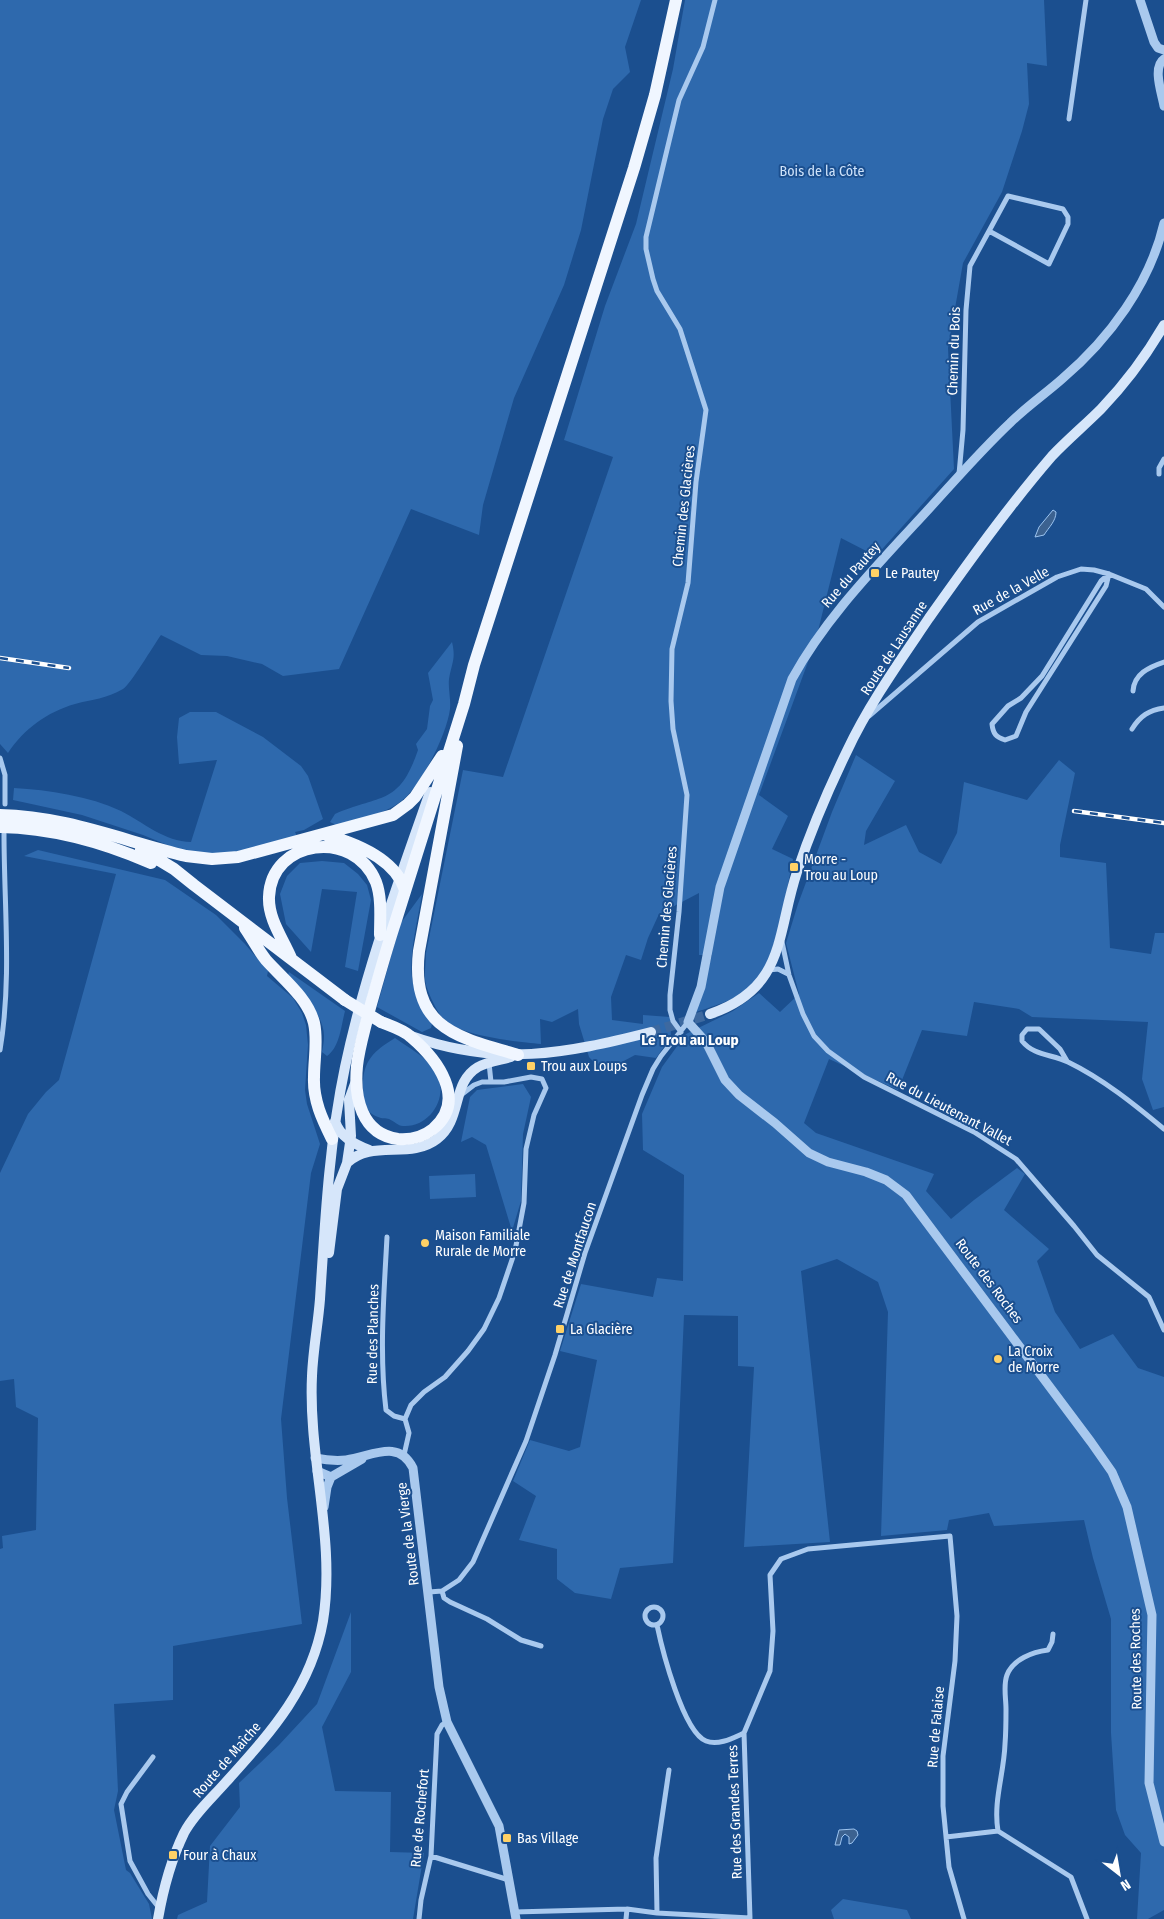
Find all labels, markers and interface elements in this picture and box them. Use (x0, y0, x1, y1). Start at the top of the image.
park label: Bois de la Côte (780, 163, 864, 180)
street label: Chemin du Bois (944, 306, 964, 396)
street label: Chemin des Glacières (669, 444, 699, 568)
street label: Rue du Pautey (818, 538, 885, 611)
street label: Rue de la Velle (970, 563, 1052, 619)
place label: Le Pautey (885, 565, 940, 582)
marker: Le Pautey (869, 567, 881, 579)
street label: Route de Lausanne (857, 598, 931, 698)
street label: Chemin des Glacières (653, 845, 681, 969)
place label: Morre - Trou au Loup (804, 851, 878, 884)
marker: Morre - Trou au Loup (788, 861, 800, 873)
district label: Le Trou au Loup (641, 1031, 739, 1049)
place label: Trou aux Loups (541, 1058, 627, 1075)
marker: Trou aux Loups (525, 1060, 537, 1072)
street label: Rue du Lieutenant Vallet (883, 1069, 1015, 1150)
street label: Rue de Montfaucon (550, 1200, 600, 1310)
place label: Maison Familiale Rurale de Morre (435, 1227, 530, 1260)
street label: Route des Roches (952, 1235, 1026, 1327)
marker: Maison Familiale Rurale de Morre (419, 1237, 431, 1249)
street label: Rue des Planches (364, 1284, 382, 1384)
place label: La Glacière (570, 1321, 633, 1338)
marker: La Glacière (554, 1323, 566, 1335)
place label: La Croix de Morre (1008, 1343, 1059, 1376)
marker: La Croix de Morre (992, 1353, 1004, 1365)
street label: Route de la Vierge (393, 1481, 423, 1587)
street label: Route des Roches (1127, 1608, 1145, 1710)
street label: Rue de Falaise (924, 1685, 948, 1768)
street label: Route de Maîche (189, 1719, 265, 1801)
street label: Rue des Grandes Terres (724, 1745, 746, 1879)
street label: Rue de Rochefort (407, 1768, 433, 1868)
place label: Bas Village (517, 1830, 579, 1847)
marker: Bas Village (501, 1832, 513, 1844)
place label: Four à Chaux (183, 1847, 257, 1864)
marker: Four à Chaux (167, 1849, 179, 1861)
north arrow (1094, 1849, 1144, 1899)
text: N (1117, 1875, 1133, 1894)

